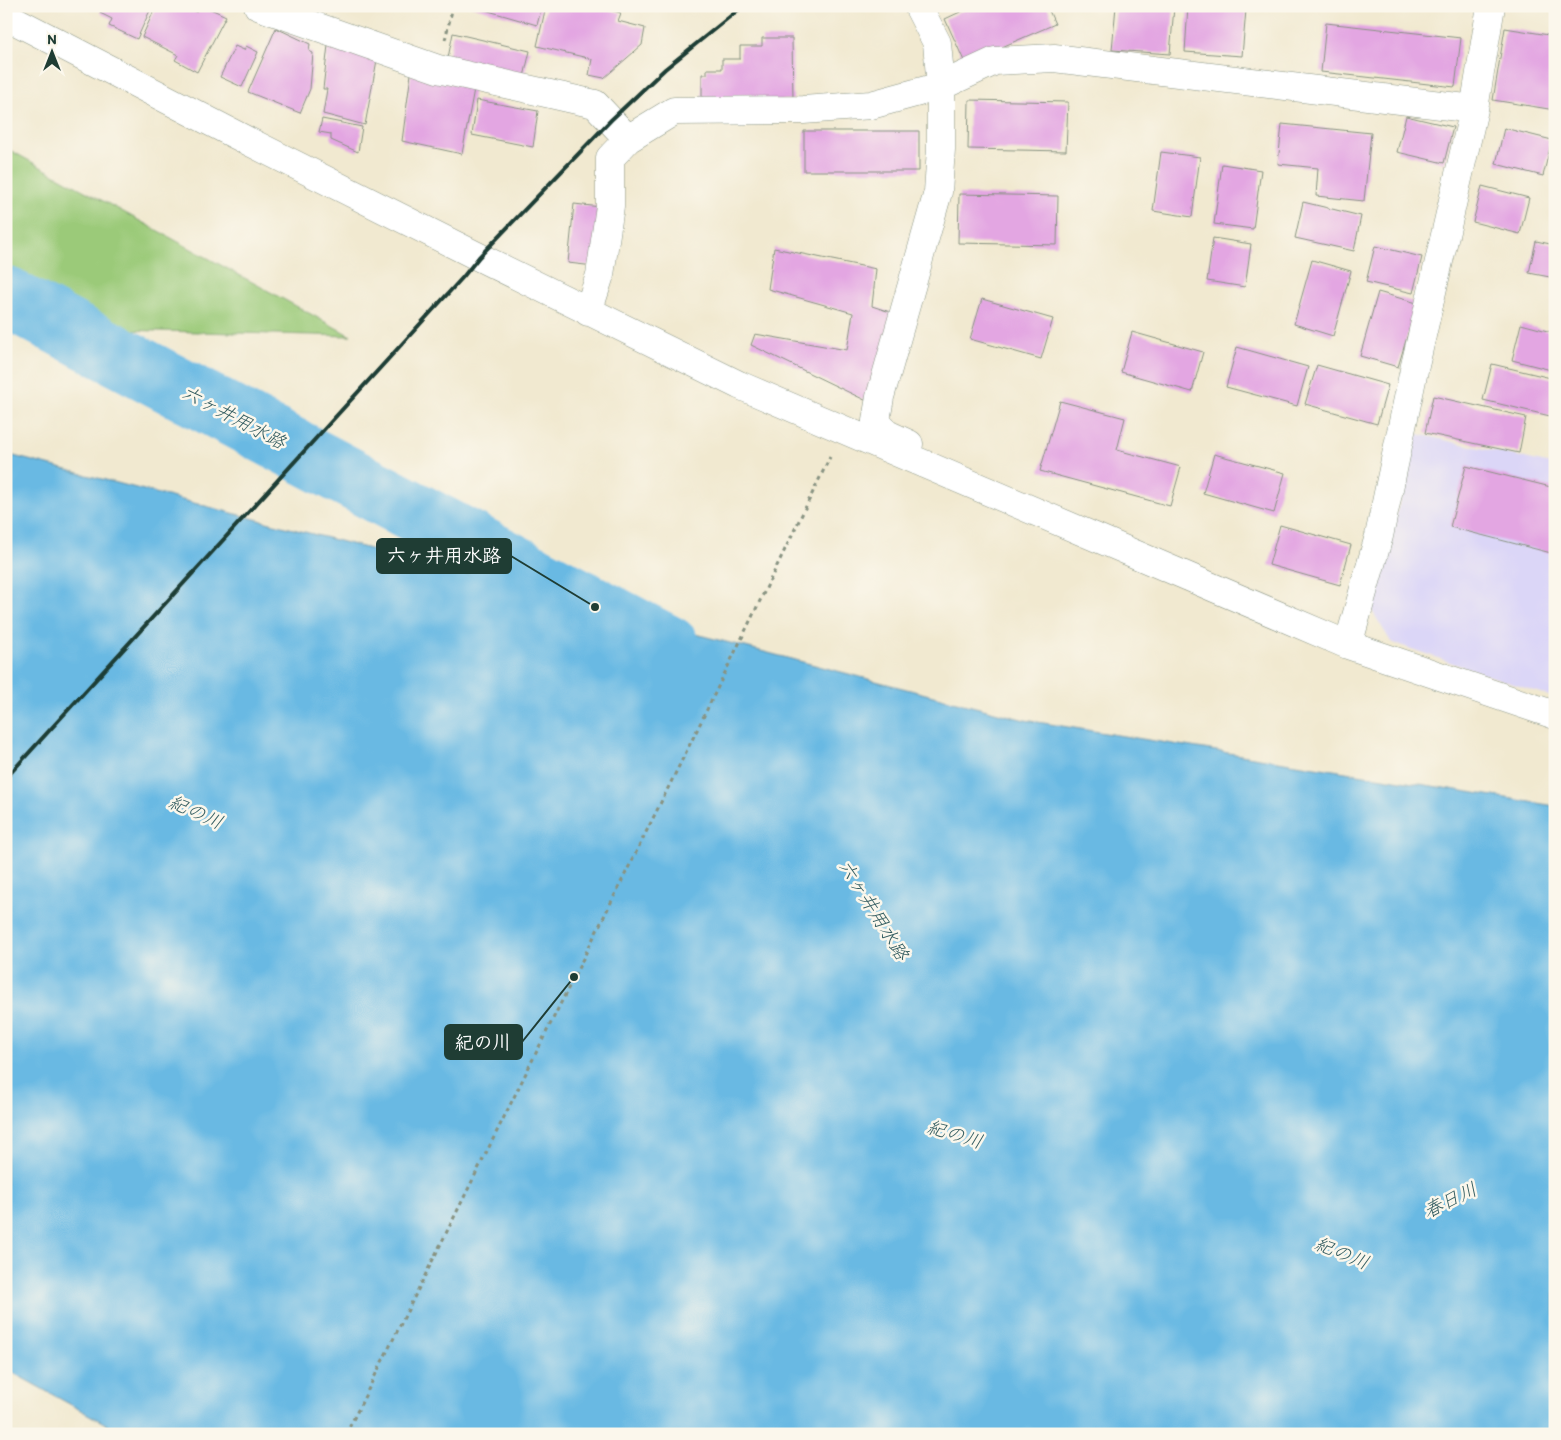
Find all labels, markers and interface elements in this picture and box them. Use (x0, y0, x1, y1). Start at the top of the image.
north arrow (28, 28, 78, 78)
text: N (47, 31, 57, 48)
water label: 六ヶ井用水路 (178, 380, 291, 454)
callout: 六ヶ井用水路 (377, 539, 511, 573)
text: 六ヶ井用水路 (387, 544, 501, 567)
water label: 紀の川 (165, 790, 227, 834)
water label: 六ヶ井用水路 (834, 856, 914, 965)
callout: 紀の川 (445, 1025, 522, 1059)
text: 紀の川 (454, 1031, 512, 1054)
water label: 紀の川 (924, 1115, 986, 1153)
water label: 春日川 (1419, 1177, 1481, 1223)
water label: 紀の川 (1311, 1232, 1373, 1274)

